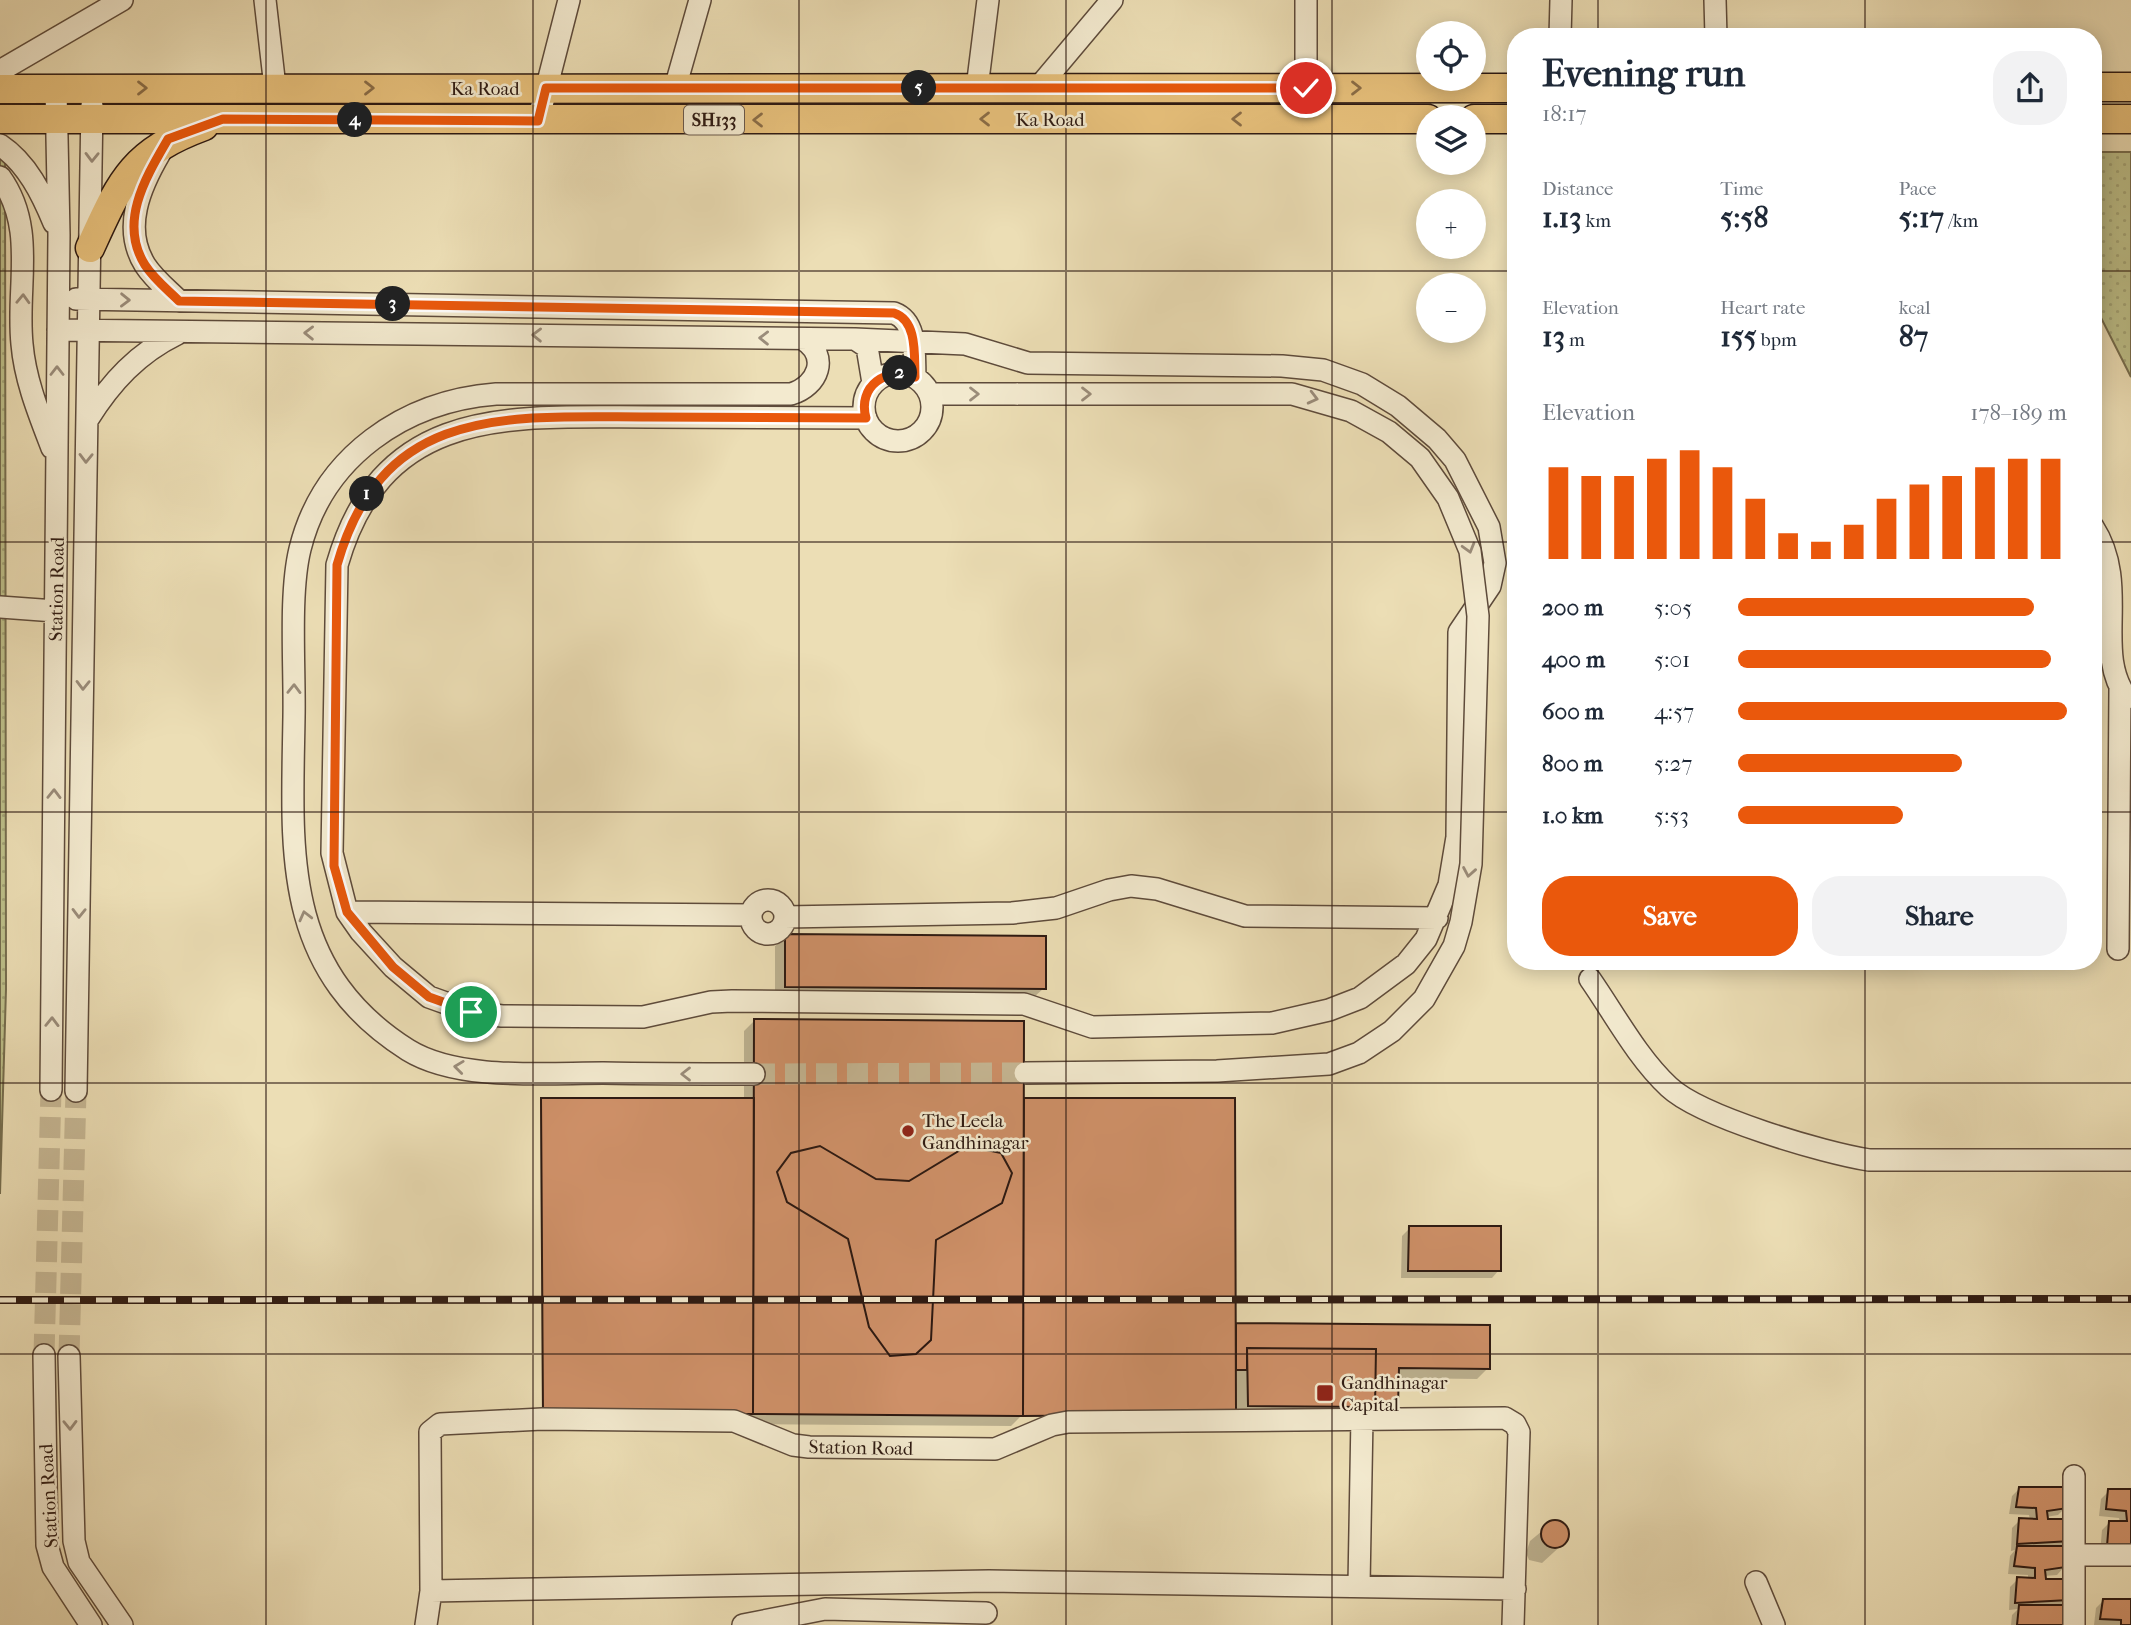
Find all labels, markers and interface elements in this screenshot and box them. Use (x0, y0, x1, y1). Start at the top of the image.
map controls (1416, 21, 1486, 343)
button: locate (1416, 21, 1486, 91)
text: Evening run (1542, 51, 1745, 96)
button: share (1993, 51, 2067, 125)
pin (1276, 58, 1336, 118)
icon: check (1287, 69, 1325, 107)
pin: 5 (902, 70, 936, 106)
text: 5 (914, 76, 923, 98)
street label: Ka Road (450, 78, 520, 100)
one-way arrow (364, 80, 375, 96)
one-way arrow (1351, 80, 1362, 96)
one-way arrow (136, 81, 147, 96)
text: 18:17 (1542, 100, 1587, 127)
pin: 4 (338, 102, 372, 138)
button: layers (1416, 105, 1486, 175)
road number: SH133 (684, 106, 744, 134)
text: 4 (349, 108, 360, 130)
street label: Ka Road (1015, 109, 1085, 131)
one-way arrow (980, 111, 990, 127)
one-way arrow (1232, 111, 1242, 127)
one-way arrow (752, 112, 763, 128)
one-way arrow (84, 152, 100, 163)
text: Distance (1542, 178, 1613, 200)
text: Time (1720, 178, 1764, 200)
text: Pace (1899, 178, 1937, 200)
button: + (1416, 189, 1486, 259)
text: 1.13 (1542, 200, 1582, 235)
text: 5:58 (1720, 200, 1769, 235)
text: 5:17 (1899, 200, 1944, 235)
text: km (1582, 210, 1611, 232)
text: /km (1944, 210, 1978, 232)
button: − (1416, 273, 1486, 343)
pin: 3 (376, 286, 410, 322)
one-way arrow (120, 292, 131, 308)
text: 3 (389, 292, 396, 314)
one-way arrow (15, 293, 30, 304)
text: Elevation (1542, 297, 1619, 319)
text: Heart rate (1720, 297, 1805, 319)
text: kcal (1899, 297, 1931, 319)
text: 13 (1542, 319, 1565, 354)
text: 155 (1720, 319, 1757, 354)
text: 87 (1899, 319, 1928, 354)
one-way arrow (304, 325, 314, 341)
one-way arrow (531, 328, 542, 343)
text: m (1565, 329, 1585, 351)
text: bpm (1757, 329, 1797, 351)
one-way arrow (759, 330, 769, 346)
pin: 2 (883, 356, 918, 390)
text: 2 (895, 361, 904, 383)
one-way arrow (50, 365, 65, 376)
one-way arrow (969, 386, 980, 402)
one-way arrow (1081, 386, 1092, 402)
one-way arrow (1307, 390, 1319, 404)
text: Elevation (1542, 399, 1635, 426)
text: 178–189 m (1970, 399, 2067, 426)
one-way arrow (79, 453, 94, 464)
pin: 1 (350, 476, 384, 512)
text: 1 (363, 482, 370, 504)
street label: Station Road (45, 536, 69, 641)
one-way arrow (1460, 542, 1475, 554)
text: 200 m (1542, 594, 1603, 621)
text: 5:05 (1654, 594, 1692, 621)
text: 400 m (1542, 646, 1605, 673)
text: 5:01 (1654, 646, 1690, 673)
one-way arrow (75, 680, 90, 691)
one-way arrow (287, 684, 302, 695)
text: 600 m (1542, 698, 1604, 725)
text: 4:57 (1654, 698, 1694, 725)
text: 800 m (1542, 750, 1603, 777)
text: 5:27 (1654, 750, 1692, 777)
one-way arrow (46, 789, 62, 799)
text: 1.0 km (1542, 802, 1603, 829)
text: 5:53 (1654, 802, 1689, 829)
one-way arrow (1462, 866, 1477, 878)
button: Save (1542, 876, 1798, 956)
button: Share (1812, 876, 2067, 956)
one-way arrow (71, 908, 87, 919)
one-way arrow (299, 910, 313, 922)
pin (441, 982, 501, 1042)
icon: arrive (452, 993, 490, 1031)
one-way arrow (44, 1016, 60, 1027)
one-way arrow (453, 1060, 465, 1075)
one-way arrow (680, 1066, 691, 1082)
place label: The Leela Gandhinagar (922, 1110, 1030, 1154)
marker: The Leela Gandhinagar (900, 1123, 916, 1139)
place label: Gandhinagar Capital (1341, 1372, 1449, 1416)
marker: Gandhinagar Capital (1315, 1383, 1335, 1403)
one-way arrow (62, 1420, 78, 1430)
street label: Station Road (809, 1436, 914, 1460)
street label: Station Road (35, 1443, 63, 1549)

